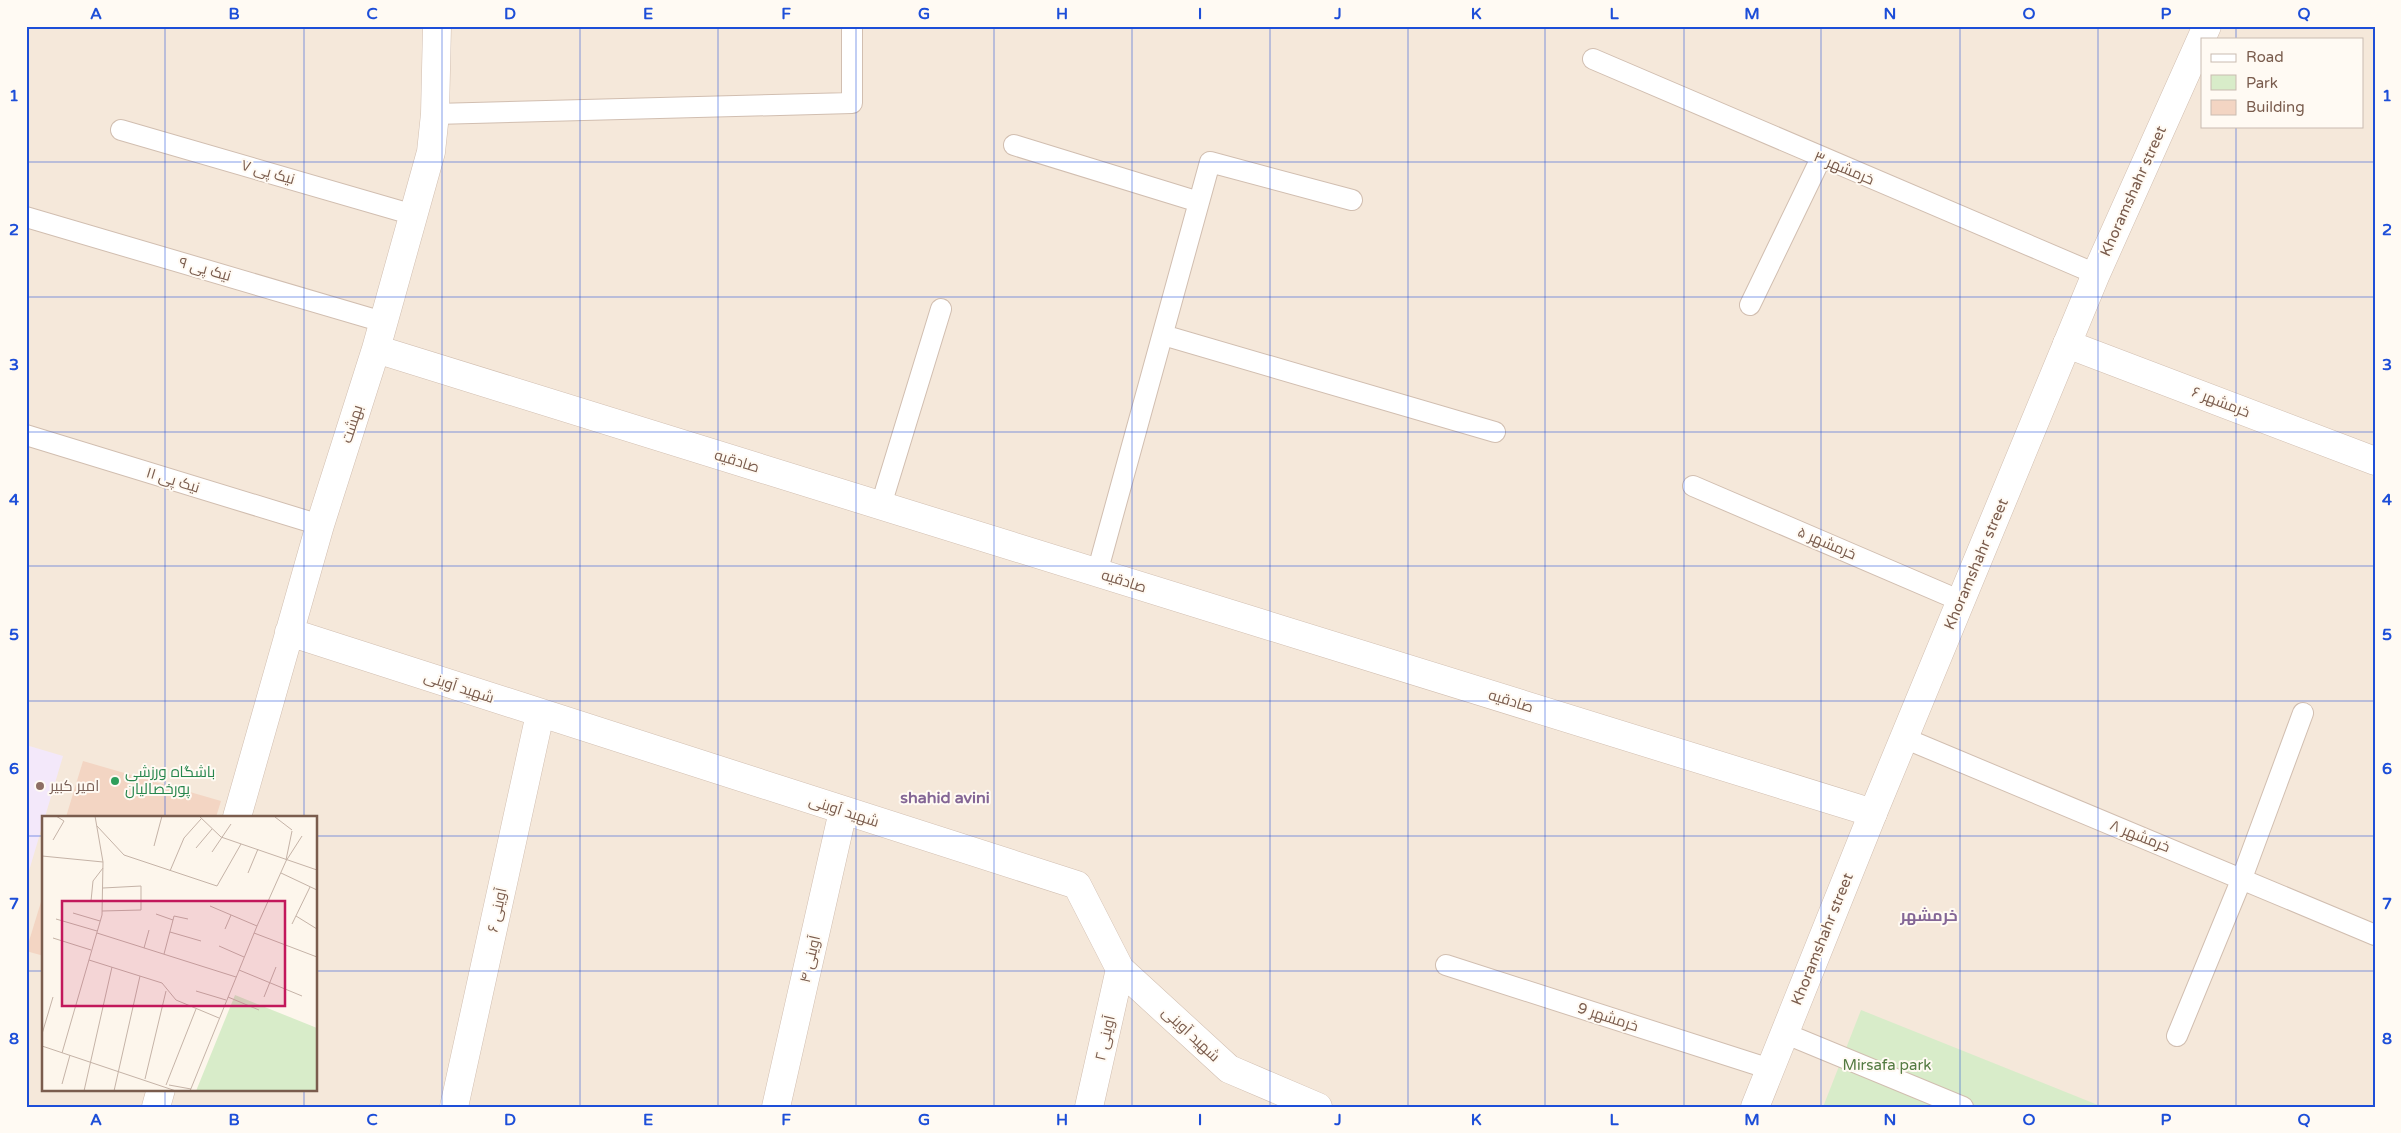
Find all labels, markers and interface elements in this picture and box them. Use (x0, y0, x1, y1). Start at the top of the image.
text: A (90, 4, 102, 24)
text: B (228, 4, 240, 24)
text: C (366, 4, 378, 24)
text: D (504, 4, 516, 24)
text: E (643, 4, 653, 24)
text: F (781, 4, 791, 24)
text: G (918, 4, 930, 24)
text: H (1056, 4, 1068, 24)
text: I (1198, 4, 1202, 24)
text: J (1333, 4, 1342, 24)
text: K (1471, 4, 1482, 24)
text: L (1609, 4, 1619, 24)
text: M (1744, 4, 1760, 24)
text: N (1884, 4, 1896, 24)
text: O (2023, 4, 2036, 24)
text: P (2161, 4, 2172, 24)
text: Q (2298, 4, 2311, 24)
legend (2201, 38, 2364, 128)
text: Road (2246, 48, 2284, 66)
text: Park (2246, 74, 2278, 92)
text: 1 (9, 86, 19, 106)
text: 1 (2382, 86, 2392, 106)
text: Building (2246, 98, 2305, 116)
street label: Khoramshahr street (2096, 123, 2170, 259)
street label: خرمشهر ۳ (1811, 147, 1877, 190)
street label: نیک پی ۷ (239, 156, 297, 189)
text: 2 (9, 220, 19, 240)
text: 2 (2382, 220, 2392, 240)
street label: نیک پی ۹ (177, 253, 233, 286)
text: 3 (9, 355, 19, 375)
text: 3 (2382, 355, 2392, 375)
street label: خرمشهر ۶ (2189, 383, 2253, 422)
street label: بهشت (337, 403, 368, 446)
street label: صادقیه (712, 446, 762, 476)
street label: نیک پی ۱۱ (144, 463, 202, 498)
text: 4 (9, 490, 19, 510)
text: 4 (2382, 490, 2392, 510)
street label: Khoramshahr street (1940, 495, 2012, 632)
street label: خرمشهر ۵ (1795, 523, 1859, 564)
street label: صادقیه (1099, 566, 1149, 596)
text: 5 (9, 625, 19, 645)
text: 5 (2382, 625, 2392, 645)
street label: شهید آوینی (421, 667, 496, 708)
street label: صادقیه (1486, 686, 1536, 716)
text: 6 (9, 759, 19, 779)
text: 6 (2382, 759, 2392, 779)
place label: باشگاه ورزشی پورخصالیان (125, 763, 215, 799)
marker: باشگاه ورزشی پورخصالیان (109, 775, 121, 787)
place label: امیر کبیر (49, 777, 99, 795)
marker: امیر کبیر (34, 780, 46, 792)
district label: shahid avini (900, 788, 990, 808)
street label: شهید آوینی (806, 791, 881, 832)
inset map (42, 816, 318, 1090)
street label: خرمشهر ۸ (2107, 816, 2173, 857)
street label: Khoramshahr street (1787, 870, 1857, 1008)
street label: آوینی ۶ (484, 886, 511, 934)
text: 7 (9, 894, 19, 914)
text: 7 (2382, 894, 2392, 914)
district label: خرمشهر (1899, 906, 1958, 926)
street label: آوینی ۴ (796, 934, 825, 985)
street label: خرمشهر 9 (1575, 999, 1641, 1036)
street label: شهید آوینی (1158, 1003, 1224, 1066)
street label: آوینی ۲ (1091, 1014, 1120, 1063)
text: 8 (9, 1029, 19, 1049)
text: 8 (2382, 1029, 2392, 1049)
park label: Mirsafa park (1843, 1056, 1931, 1074)
text: A (90, 1110, 102, 1130)
text: B (228, 1110, 240, 1130)
text: C (366, 1110, 378, 1130)
text: D (504, 1110, 516, 1130)
text: E (643, 1110, 653, 1130)
text: F (781, 1110, 791, 1130)
text: G (918, 1110, 930, 1130)
text: H (1056, 1110, 1068, 1130)
text: I (1198, 1110, 1202, 1130)
text: J (1333, 1110, 1342, 1130)
text: K (1471, 1110, 1482, 1130)
text: L (1609, 1110, 1619, 1130)
text: M (1744, 1110, 1760, 1130)
text: N (1884, 1110, 1896, 1130)
text: O (2023, 1110, 2036, 1130)
text: P (2161, 1110, 2172, 1130)
text: Q (2298, 1110, 2311, 1130)

